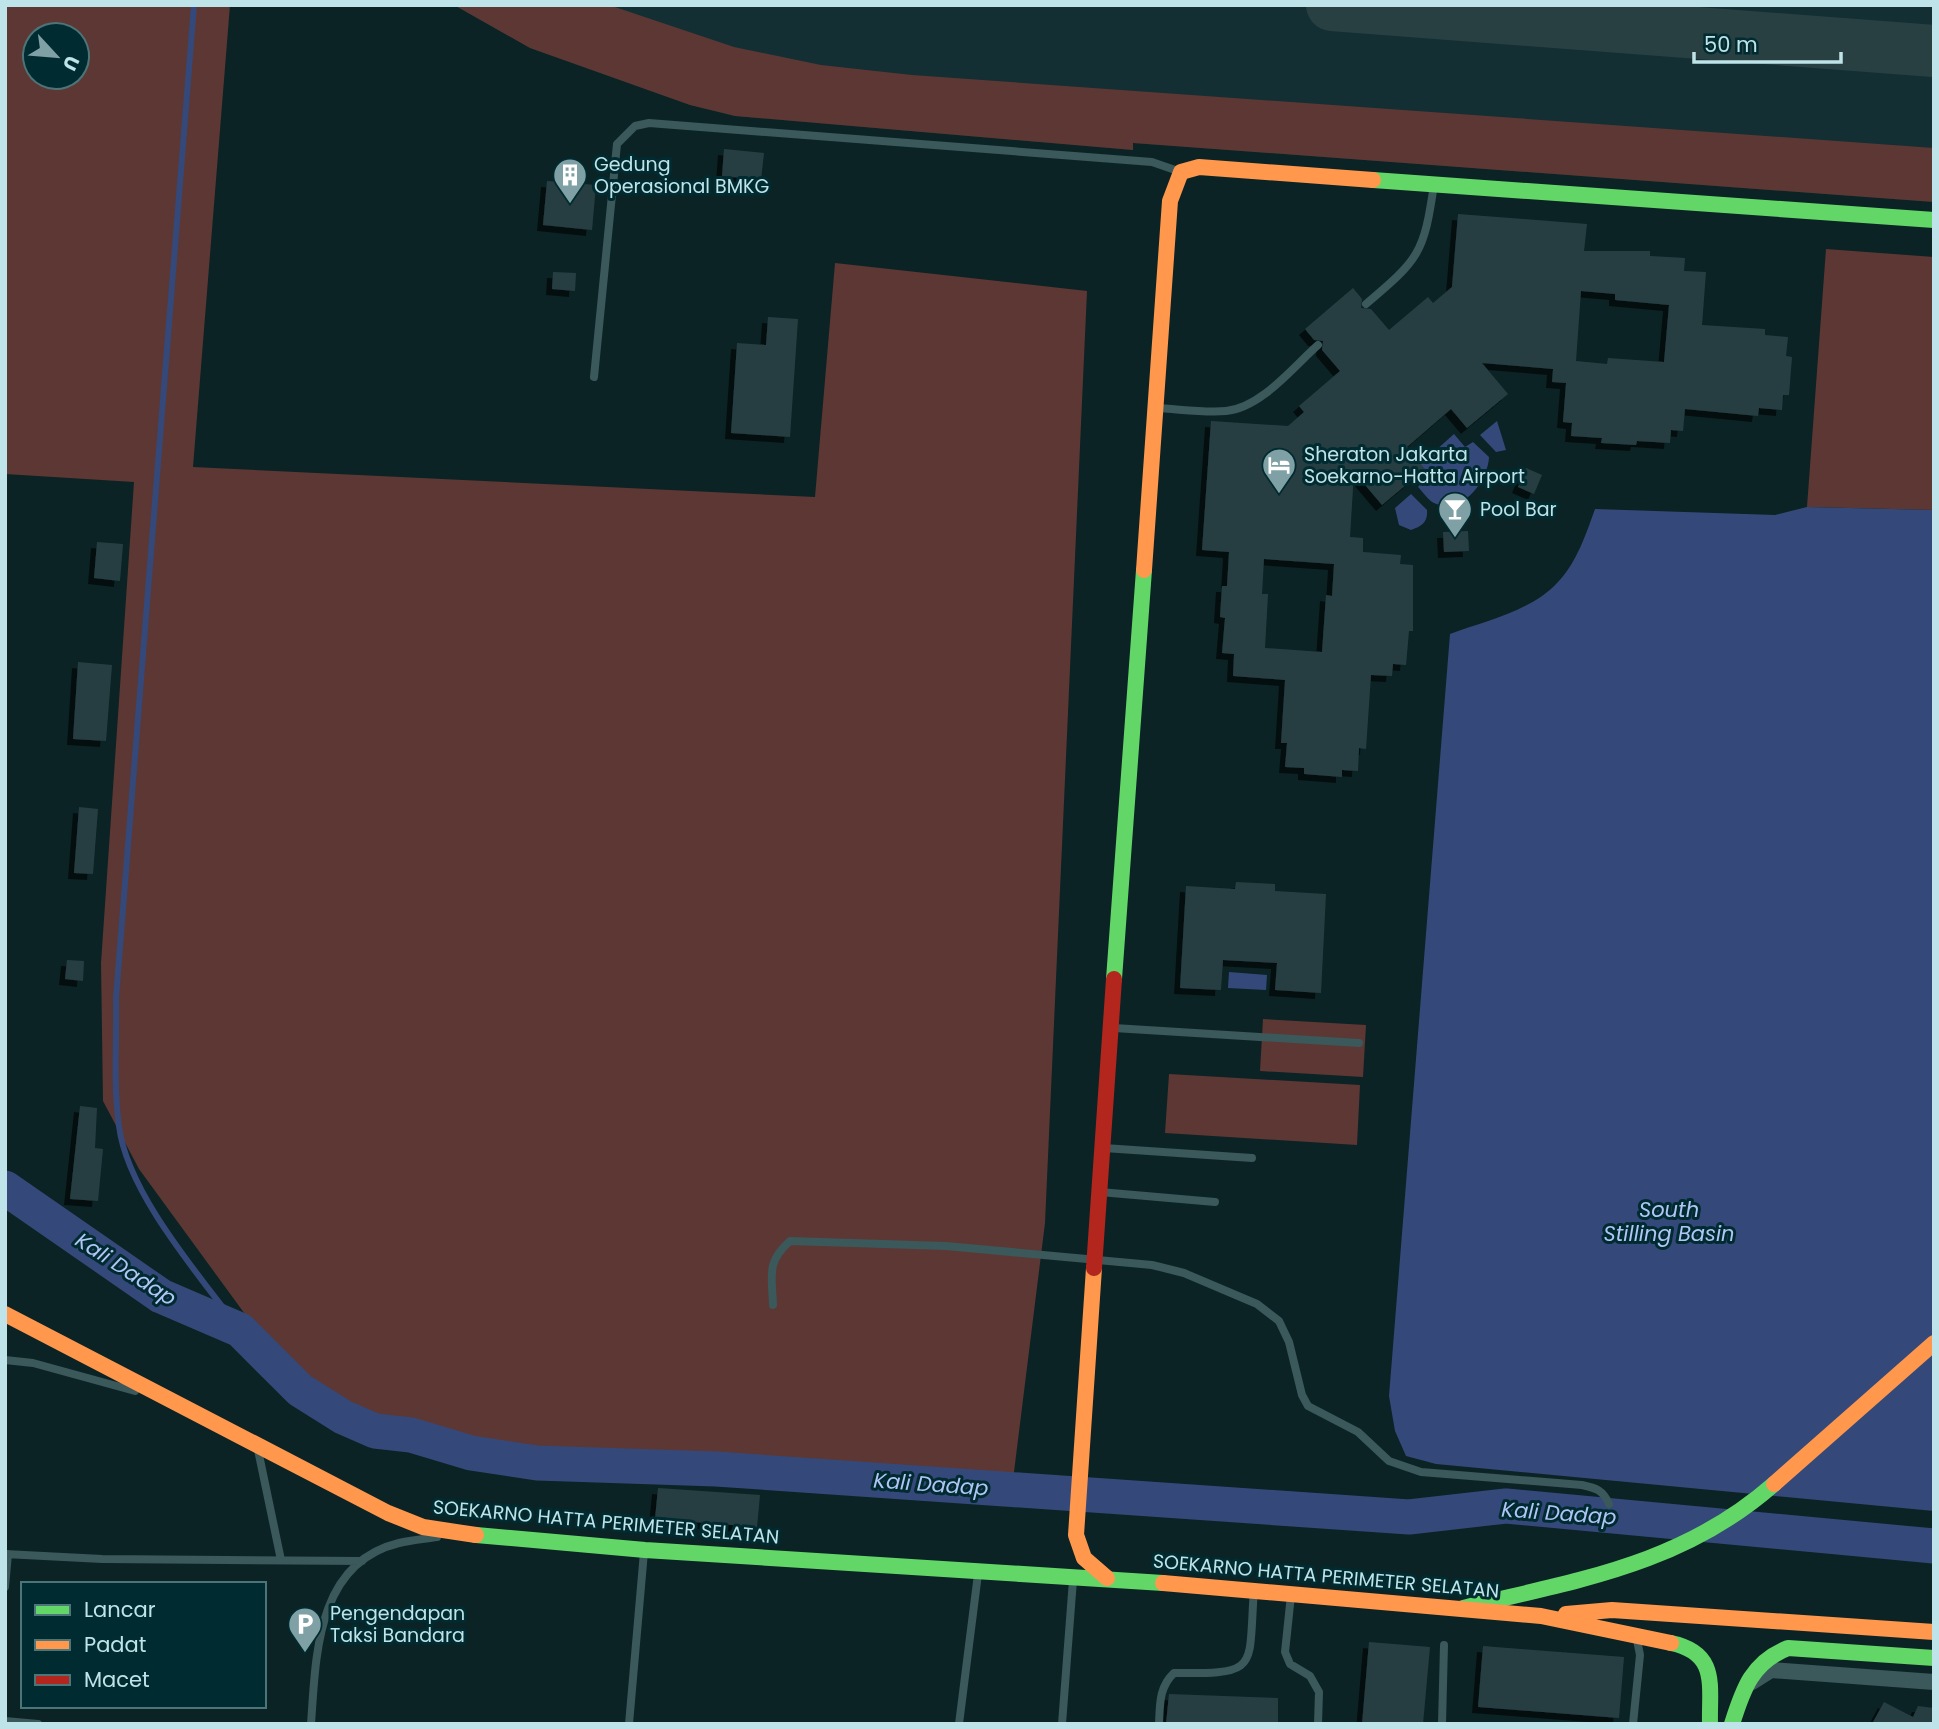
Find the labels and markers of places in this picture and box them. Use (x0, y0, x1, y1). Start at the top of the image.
place label: Gedung Operasional BMKG (594, 151, 769, 200)
building icon: Gedung Operasional BMKG (551, 156, 589, 205)
place label: Sheraton Jakarta Soekarno-Hatta Airport (1304, 441, 1525, 490)
hotel icon: Sheraton Jakarta Soekarno-Hatta Airport (1260, 446, 1298, 495)
bar icon: Pool Bar (1436, 490, 1474, 539)
place label: Pool Bar (1480, 496, 1557, 523)
place label: Pengendapan Taksi Bandara (330, 1600, 465, 1649)
parking icon: Pengendapan Taksi Bandara (286, 1605, 324, 1654)

